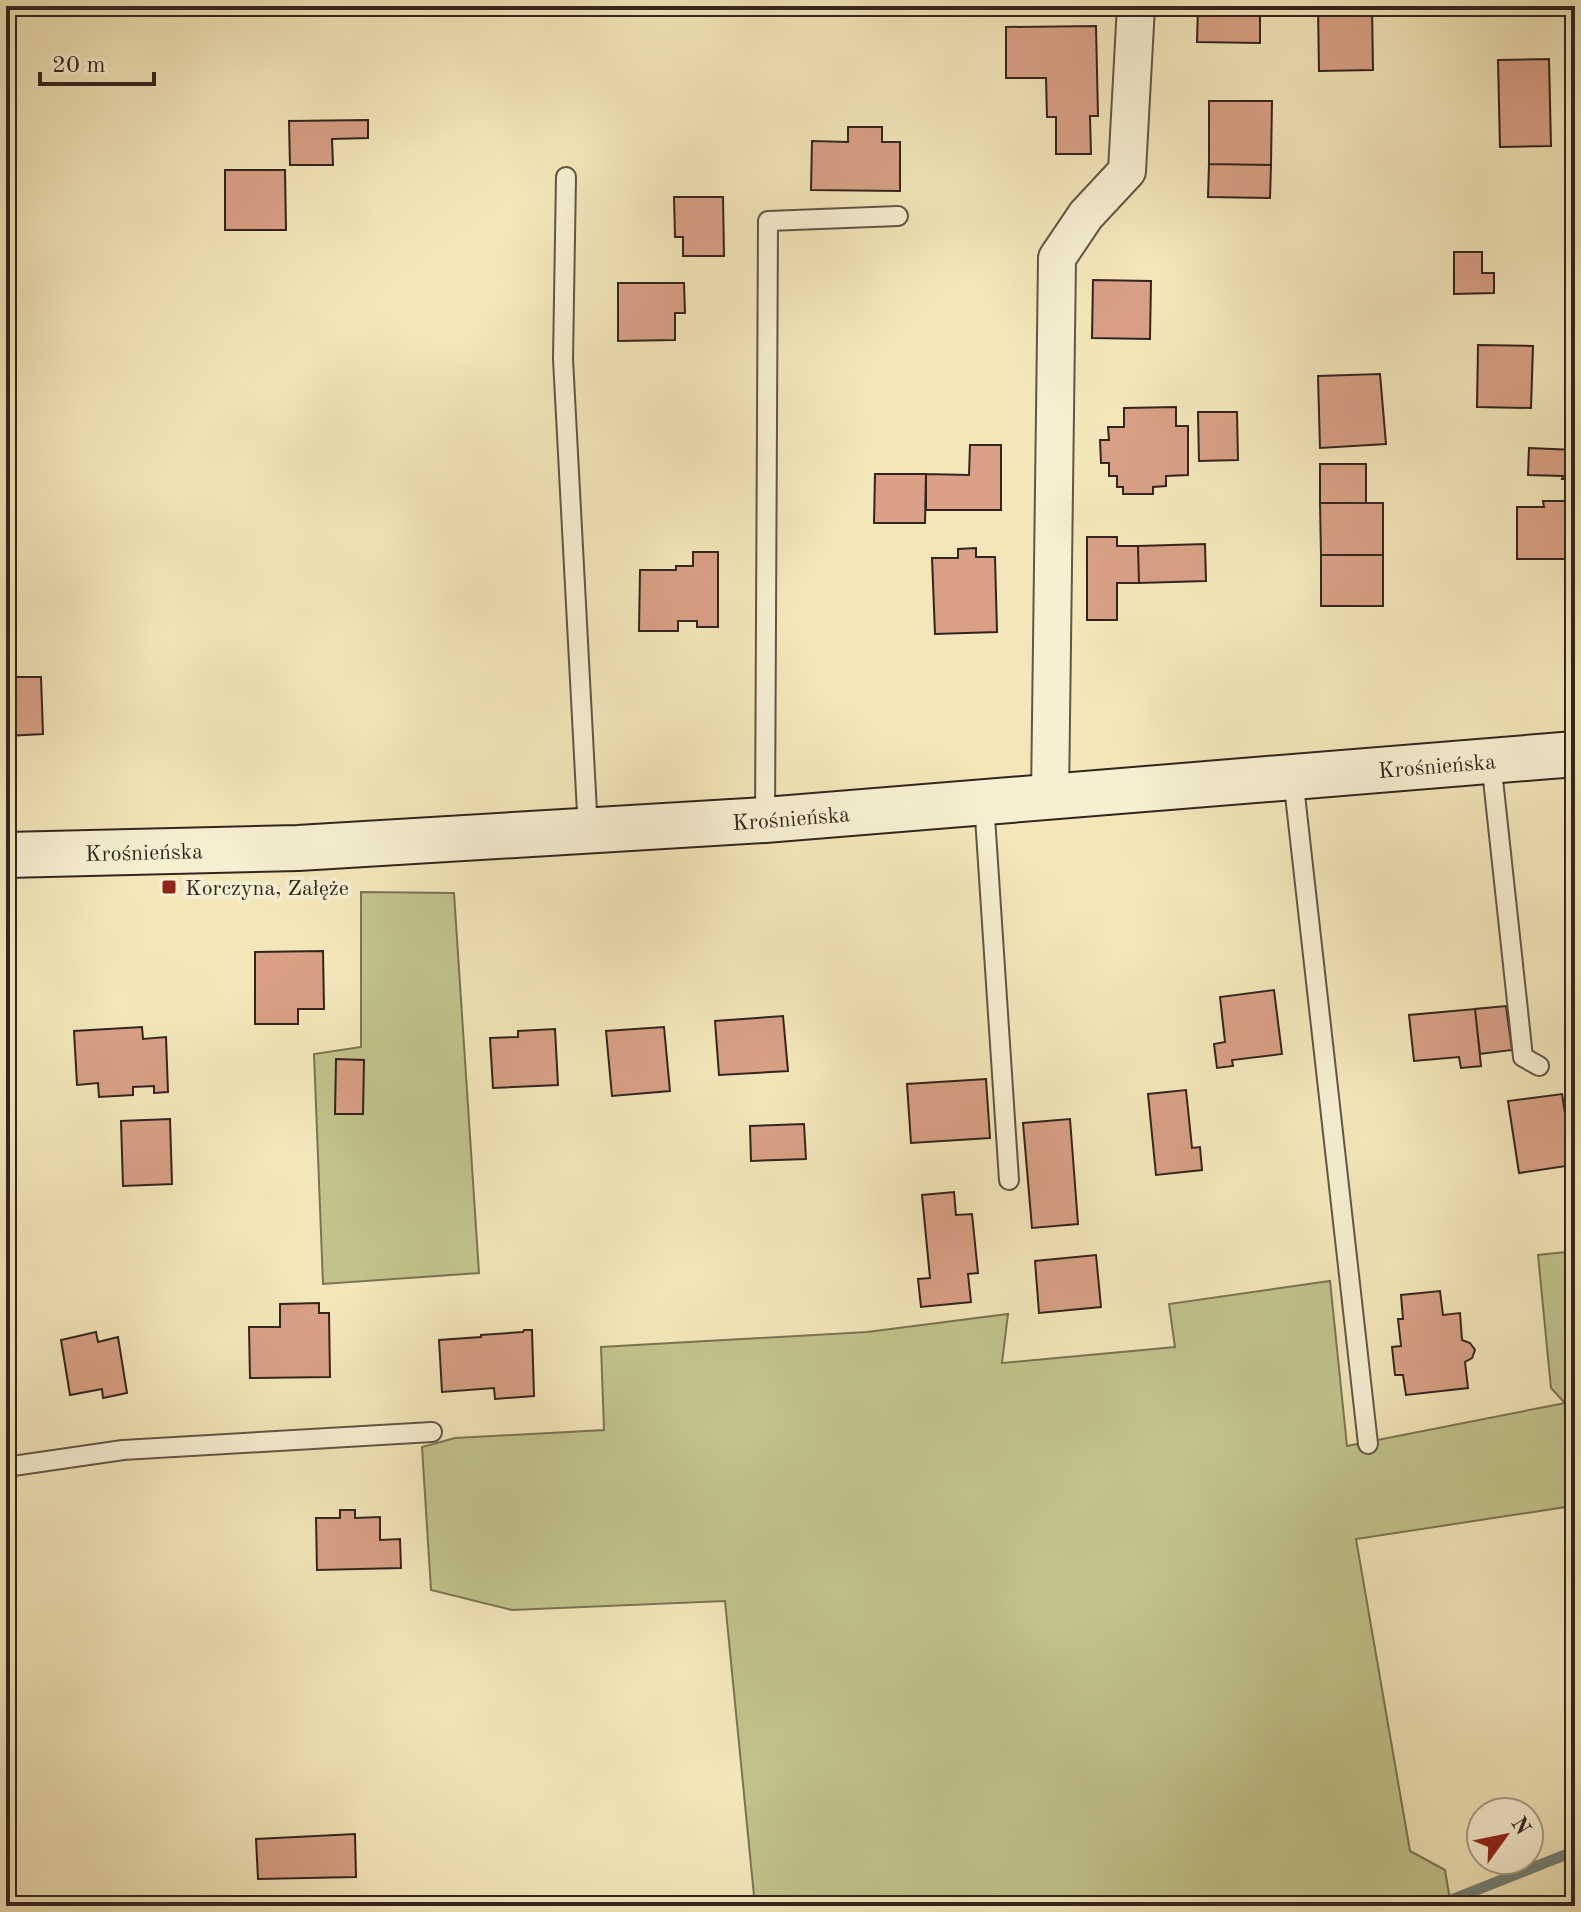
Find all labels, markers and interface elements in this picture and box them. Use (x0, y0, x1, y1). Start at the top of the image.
scale bar (40, 36, 154, 86)
text: 20 m (52, 54, 106, 78)
street label: Krośnieńska (1377, 751, 1497, 783)
street label: Krośnieńska (732, 804, 851, 835)
street label: Krośnieńska (85, 841, 203, 866)
marker: Korczyna, Załęże (160, 878, 178, 896)
place label: Korczyna, Załęże (185, 878, 349, 900)
north arrow (1465, 1796, 1545, 1876)
text: N (1506, 1813, 1534, 1839)

